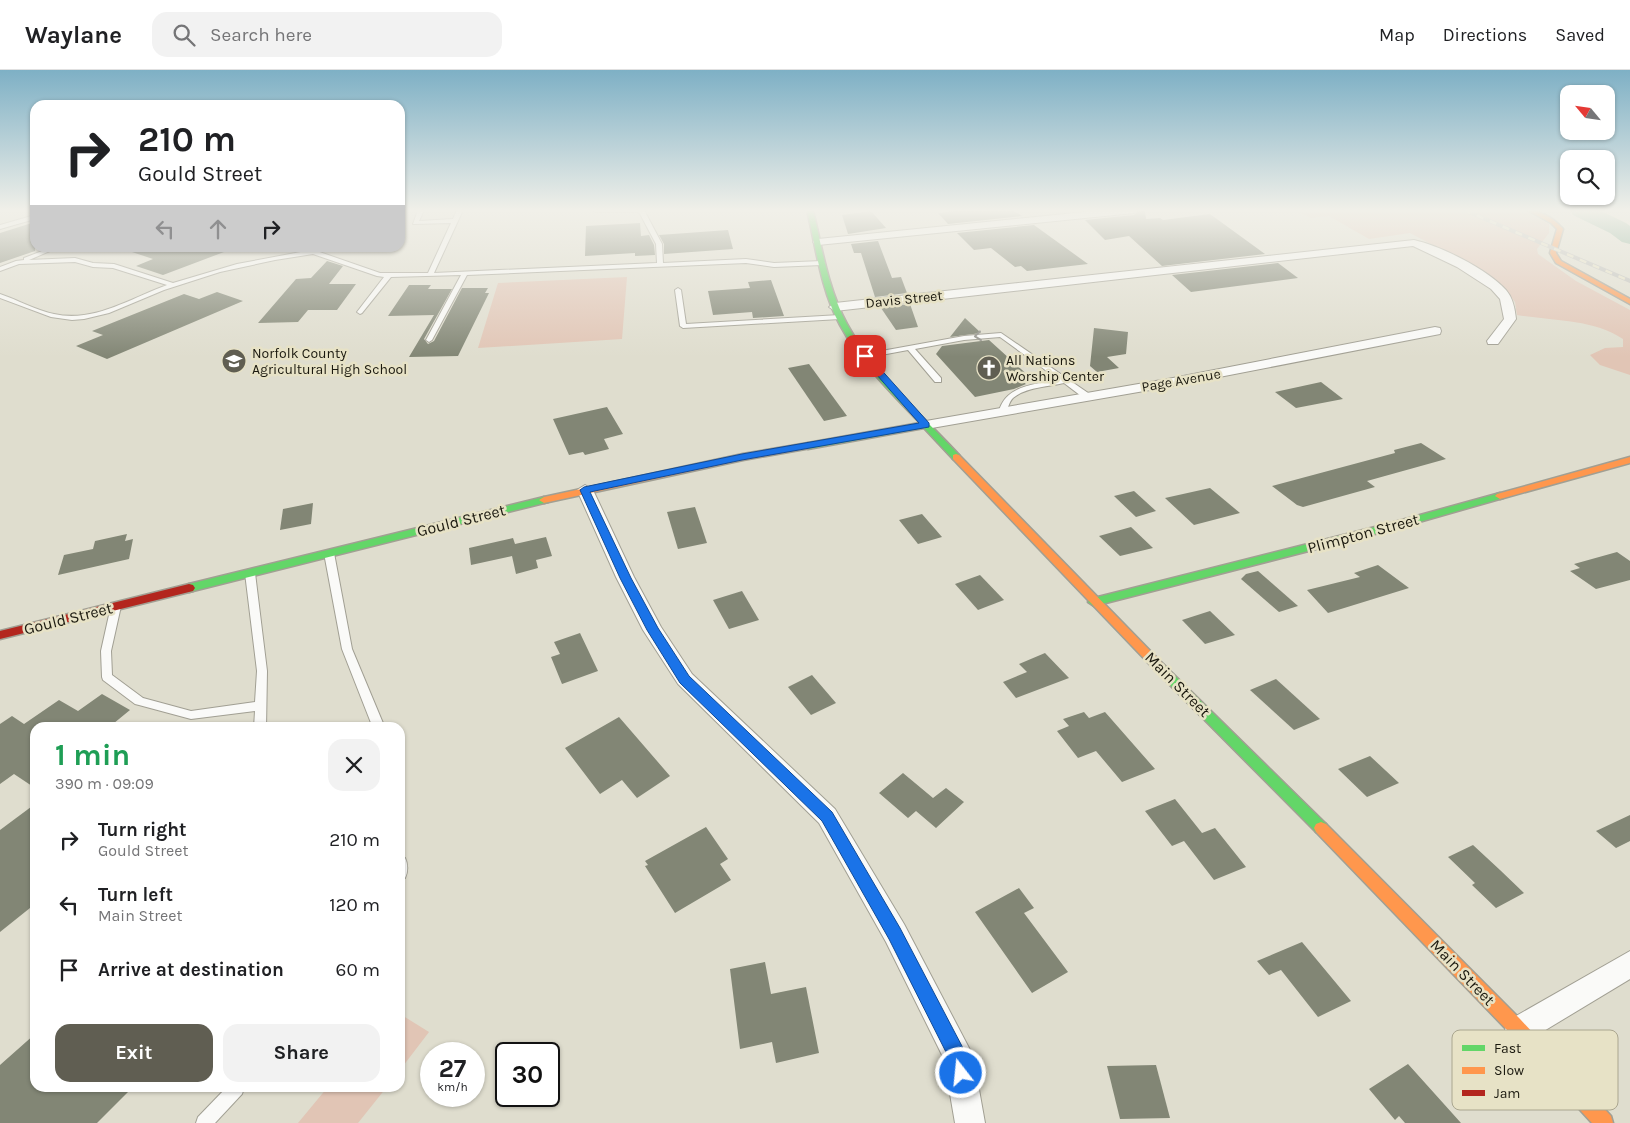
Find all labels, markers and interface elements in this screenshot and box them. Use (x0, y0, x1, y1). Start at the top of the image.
search box (152, 12, 502, 57)
text: Waylane (25, 21, 122, 49)
icon: search (170, 21, 198, 49)
text: Search here (210, 24, 312, 46)
text: Map (1379, 24, 1415, 46)
text: Directions (1443, 24, 1527, 46)
text: Saved (1555, 24, 1605, 46)
north arrow (1560, 85, 1615, 140)
map controls (1560, 85, 1615, 205)
text: 210 m (138, 119, 236, 160)
icon: right (55, 120, 120, 185)
button: search (1560, 150, 1615, 205)
text: Gould Street (138, 161, 262, 187)
icon: left (151, 215, 179, 243)
icon: ahead (204, 215, 232, 243)
icon: right (257, 215, 285, 243)
street label: Davis Street (865, 287, 943, 312)
one-way arrow (974, 330, 982, 341)
pin (844, 335, 886, 377)
icon: arrive (851, 342, 879, 370)
place label: Norfolk County Agricultural High School (252, 345, 407, 378)
school or university icon: Norfolk County Agricultural High School (221, 348, 247, 374)
place label: All Nations Worship Center (1006, 352, 1105, 385)
church icon: All Nations Worship Center (976, 355, 1002, 381)
street label: Page Avenue (1140, 365, 1222, 396)
street label: Gould Street (415, 500, 507, 541)
street label: Plimpton Street (1305, 509, 1421, 557)
street label: Gould Street (22, 598, 114, 639)
street label: Main Street (1141, 648, 1214, 721)
text: 1 min (55, 737, 130, 773)
button: close (328, 739, 380, 791)
text: 390 m · 09:09 (55, 774, 154, 793)
text: Turn right (98, 819, 187, 841)
icon: right (55, 826, 83, 854)
text: 210 m (329, 829, 380, 851)
text: Gould Street (98, 841, 188, 860)
text: Turn left (98, 884, 173, 906)
icon: left (55, 891, 83, 919)
text: 120 m (329, 894, 380, 916)
text: Main Street (98, 906, 183, 925)
street label: Main Street (1426, 935, 1499, 1009)
icon: arrive (55, 956, 83, 984)
text: Arrive at destination (98, 959, 284, 981)
text: 60 m (336, 959, 380, 981)
button: Exit (55, 1024, 213, 1082)
button: Share (223, 1024, 380, 1082)
legend (1452, 1030, 1618, 1110)
text: Fast (1494, 1040, 1521, 1057)
speed limit sign: 30 (495, 1042, 560, 1107)
position arrow (934, 1046, 986, 1098)
text: 27 (439, 1054, 466, 1083)
text: Slow (1494, 1062, 1524, 1079)
text: km/h (437, 1080, 468, 1094)
text: Jam (1494, 1085, 1520, 1102)

